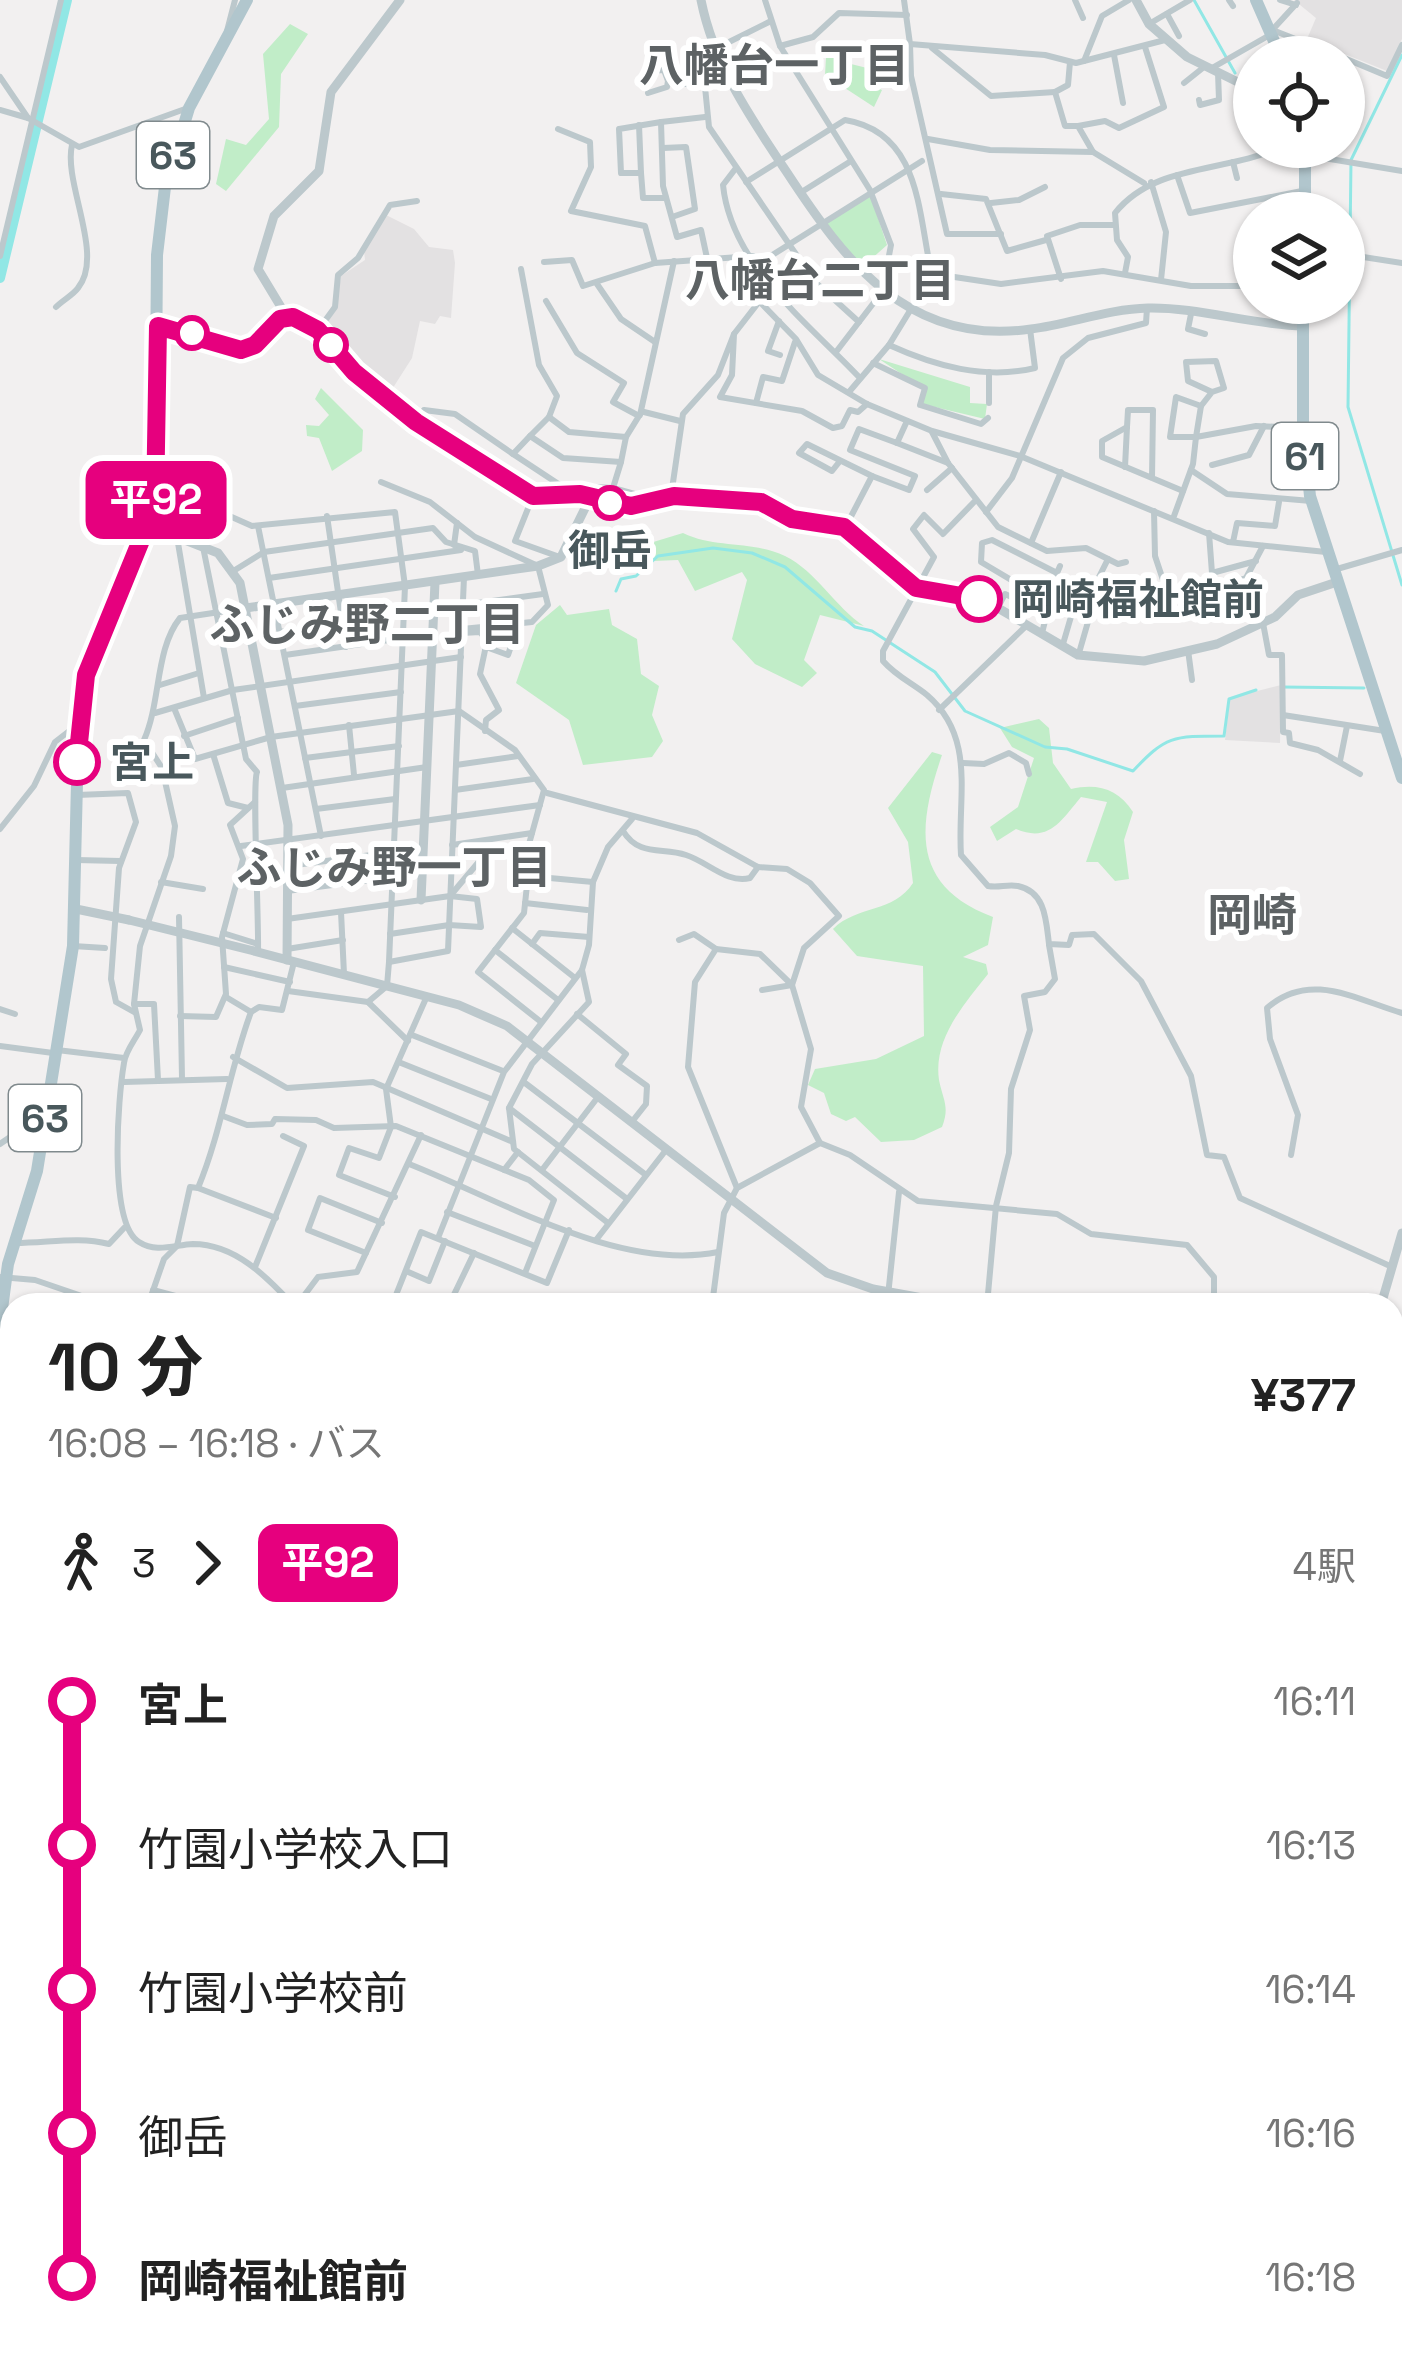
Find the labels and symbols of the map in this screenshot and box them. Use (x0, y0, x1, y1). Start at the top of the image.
district label: 八幡台一丁目 (639, 37, 909, 94)
road number: 63 (137, 122, 209, 188)
district label: 八幡台二丁目 (685, 252, 955, 309)
unlabelled marker (176, 317, 208, 349)
unlabelled marker (315, 329, 347, 361)
road number: 61 (1272, 423, 1338, 489)
line badge: 平92 (87, 461, 225, 539)
marker: 御岳 (594, 487, 626, 519)
place label: 御岳 (568, 524, 652, 577)
place label: 岡崎福祉館前 (1012, 573, 1264, 626)
marker: 岡崎福祉館前 (957, 577, 1001, 621)
district label: ふじみ野二丁目 (209, 596, 525, 653)
place label: 宮上 (110, 736, 194, 789)
marker: 宮上 (55, 740, 99, 784)
district label: ふじみ野一丁目 (236, 839, 552, 896)
district label: 岡崎 (1207, 887, 1297, 944)
road number: 63 (9, 1085, 81, 1151)

